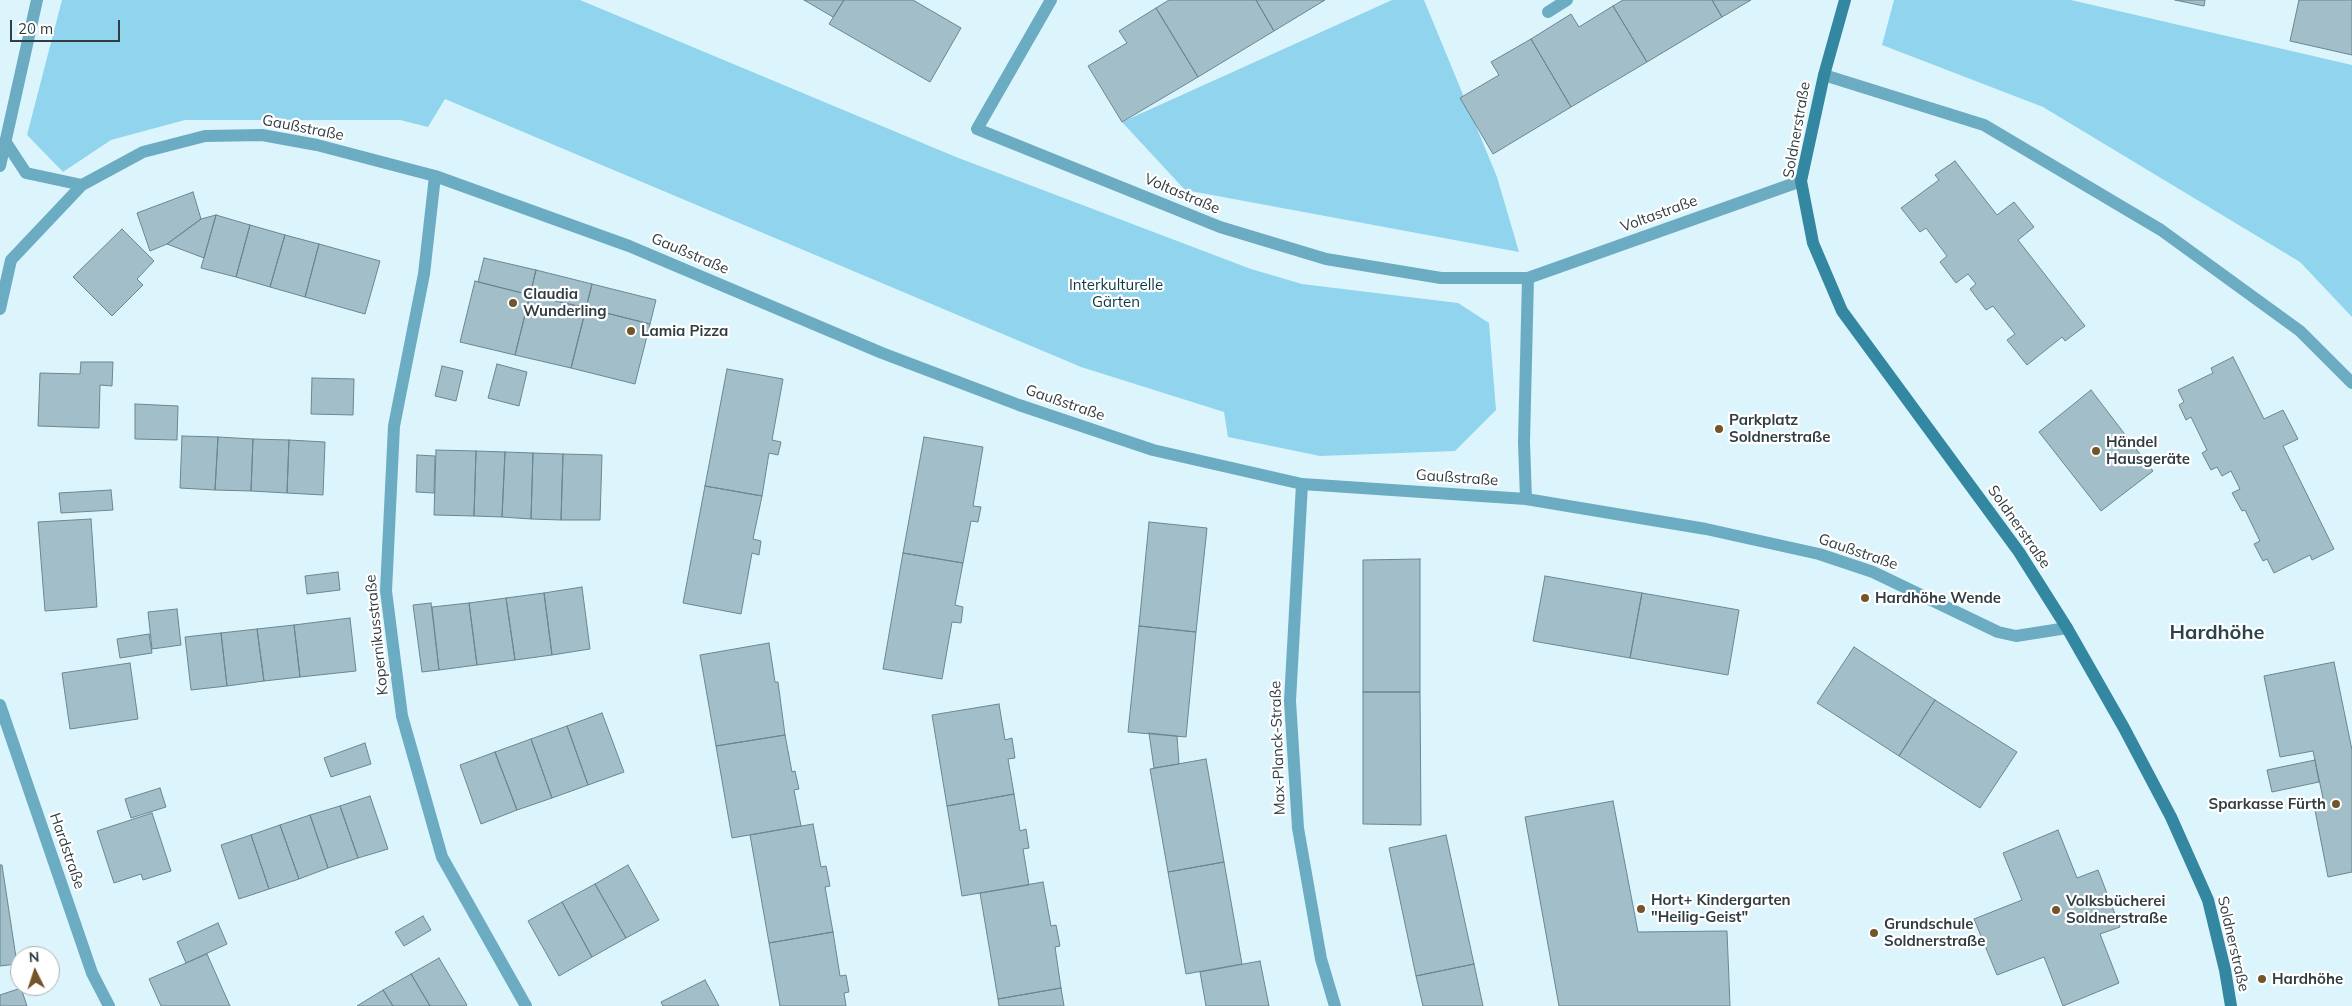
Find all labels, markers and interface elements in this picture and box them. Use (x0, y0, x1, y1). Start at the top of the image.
scale bar (12, 10, 122, 42)
text: 20 m (18, 19, 53, 38)
street label: Soldnerstraße (1780, 80, 1814, 180)
street label: Gaußstraße (261, 111, 345, 145)
street label: Voltastraße (1141, 170, 1223, 218)
street label: Voltastraße (1618, 192, 1700, 236)
street label: Gaußstraße (648, 230, 732, 278)
park label: Interkulturelle Gärten (1069, 276, 1163, 311)
place label: Claudia Wunderling (523, 285, 607, 320)
marker: Claudia Wunderling (507, 297, 519, 309)
place label: Lamia Pizza (641, 322, 728, 340)
marker: Lamia Pizza (625, 325, 637, 337)
street label: Gaußstraße (1023, 381, 1107, 425)
place label: Parkplatz Soldnerstraße (1729, 411, 1830, 446)
marker: Parkplatz Soldnerstraße (1713, 423, 1725, 435)
place label: Händel Hausgeräte (2106, 433, 2190, 468)
marker: Händel Hausgeräte (2090, 445, 2102, 457)
street label: Gaußstraße (1415, 466, 1499, 490)
street label: Soldnerstraße (1984, 482, 2054, 572)
street label: Gaußstraße (1816, 530, 1900, 574)
street label: Kopernikusstraße (362, 574, 392, 696)
place label: Hardhöhe Wende (1875, 589, 2001, 607)
marker: Hardhöhe Wende (1859, 592, 1871, 604)
district label: Hardhöhe (2170, 621, 2264, 645)
street label: Max-Planck-Straße (1267, 681, 1289, 815)
place label: Sparkasse Fürth (2209, 795, 2326, 813)
marker: Sparkasse Fürth (2330, 798, 2342, 810)
street label: Hardstraße (46, 810, 88, 892)
place label: Hort+ Kindergarten "Heilig-Geist" (1651, 891, 1791, 926)
place label: Volksbücherei Soldnerstraße (2066, 892, 2167, 927)
street label: Soldnerstraße (2213, 894, 2253, 994)
marker: Hort+ Kindergarten "Heilig-Geist" (1635, 903, 1647, 915)
marker: Volksbücherei Soldnerstraße (2050, 904, 2062, 916)
place label: Grundschule Soldnerstraße (1884, 915, 1985, 950)
marker: Grundschule Soldnerstraße (1868, 927, 1880, 939)
north arrow (10, 946, 60, 996)
text: N (28, 948, 40, 966)
place label: Hardhöhe (2272, 970, 2343, 988)
marker: Hardhöhe (2256, 973, 2268, 985)

